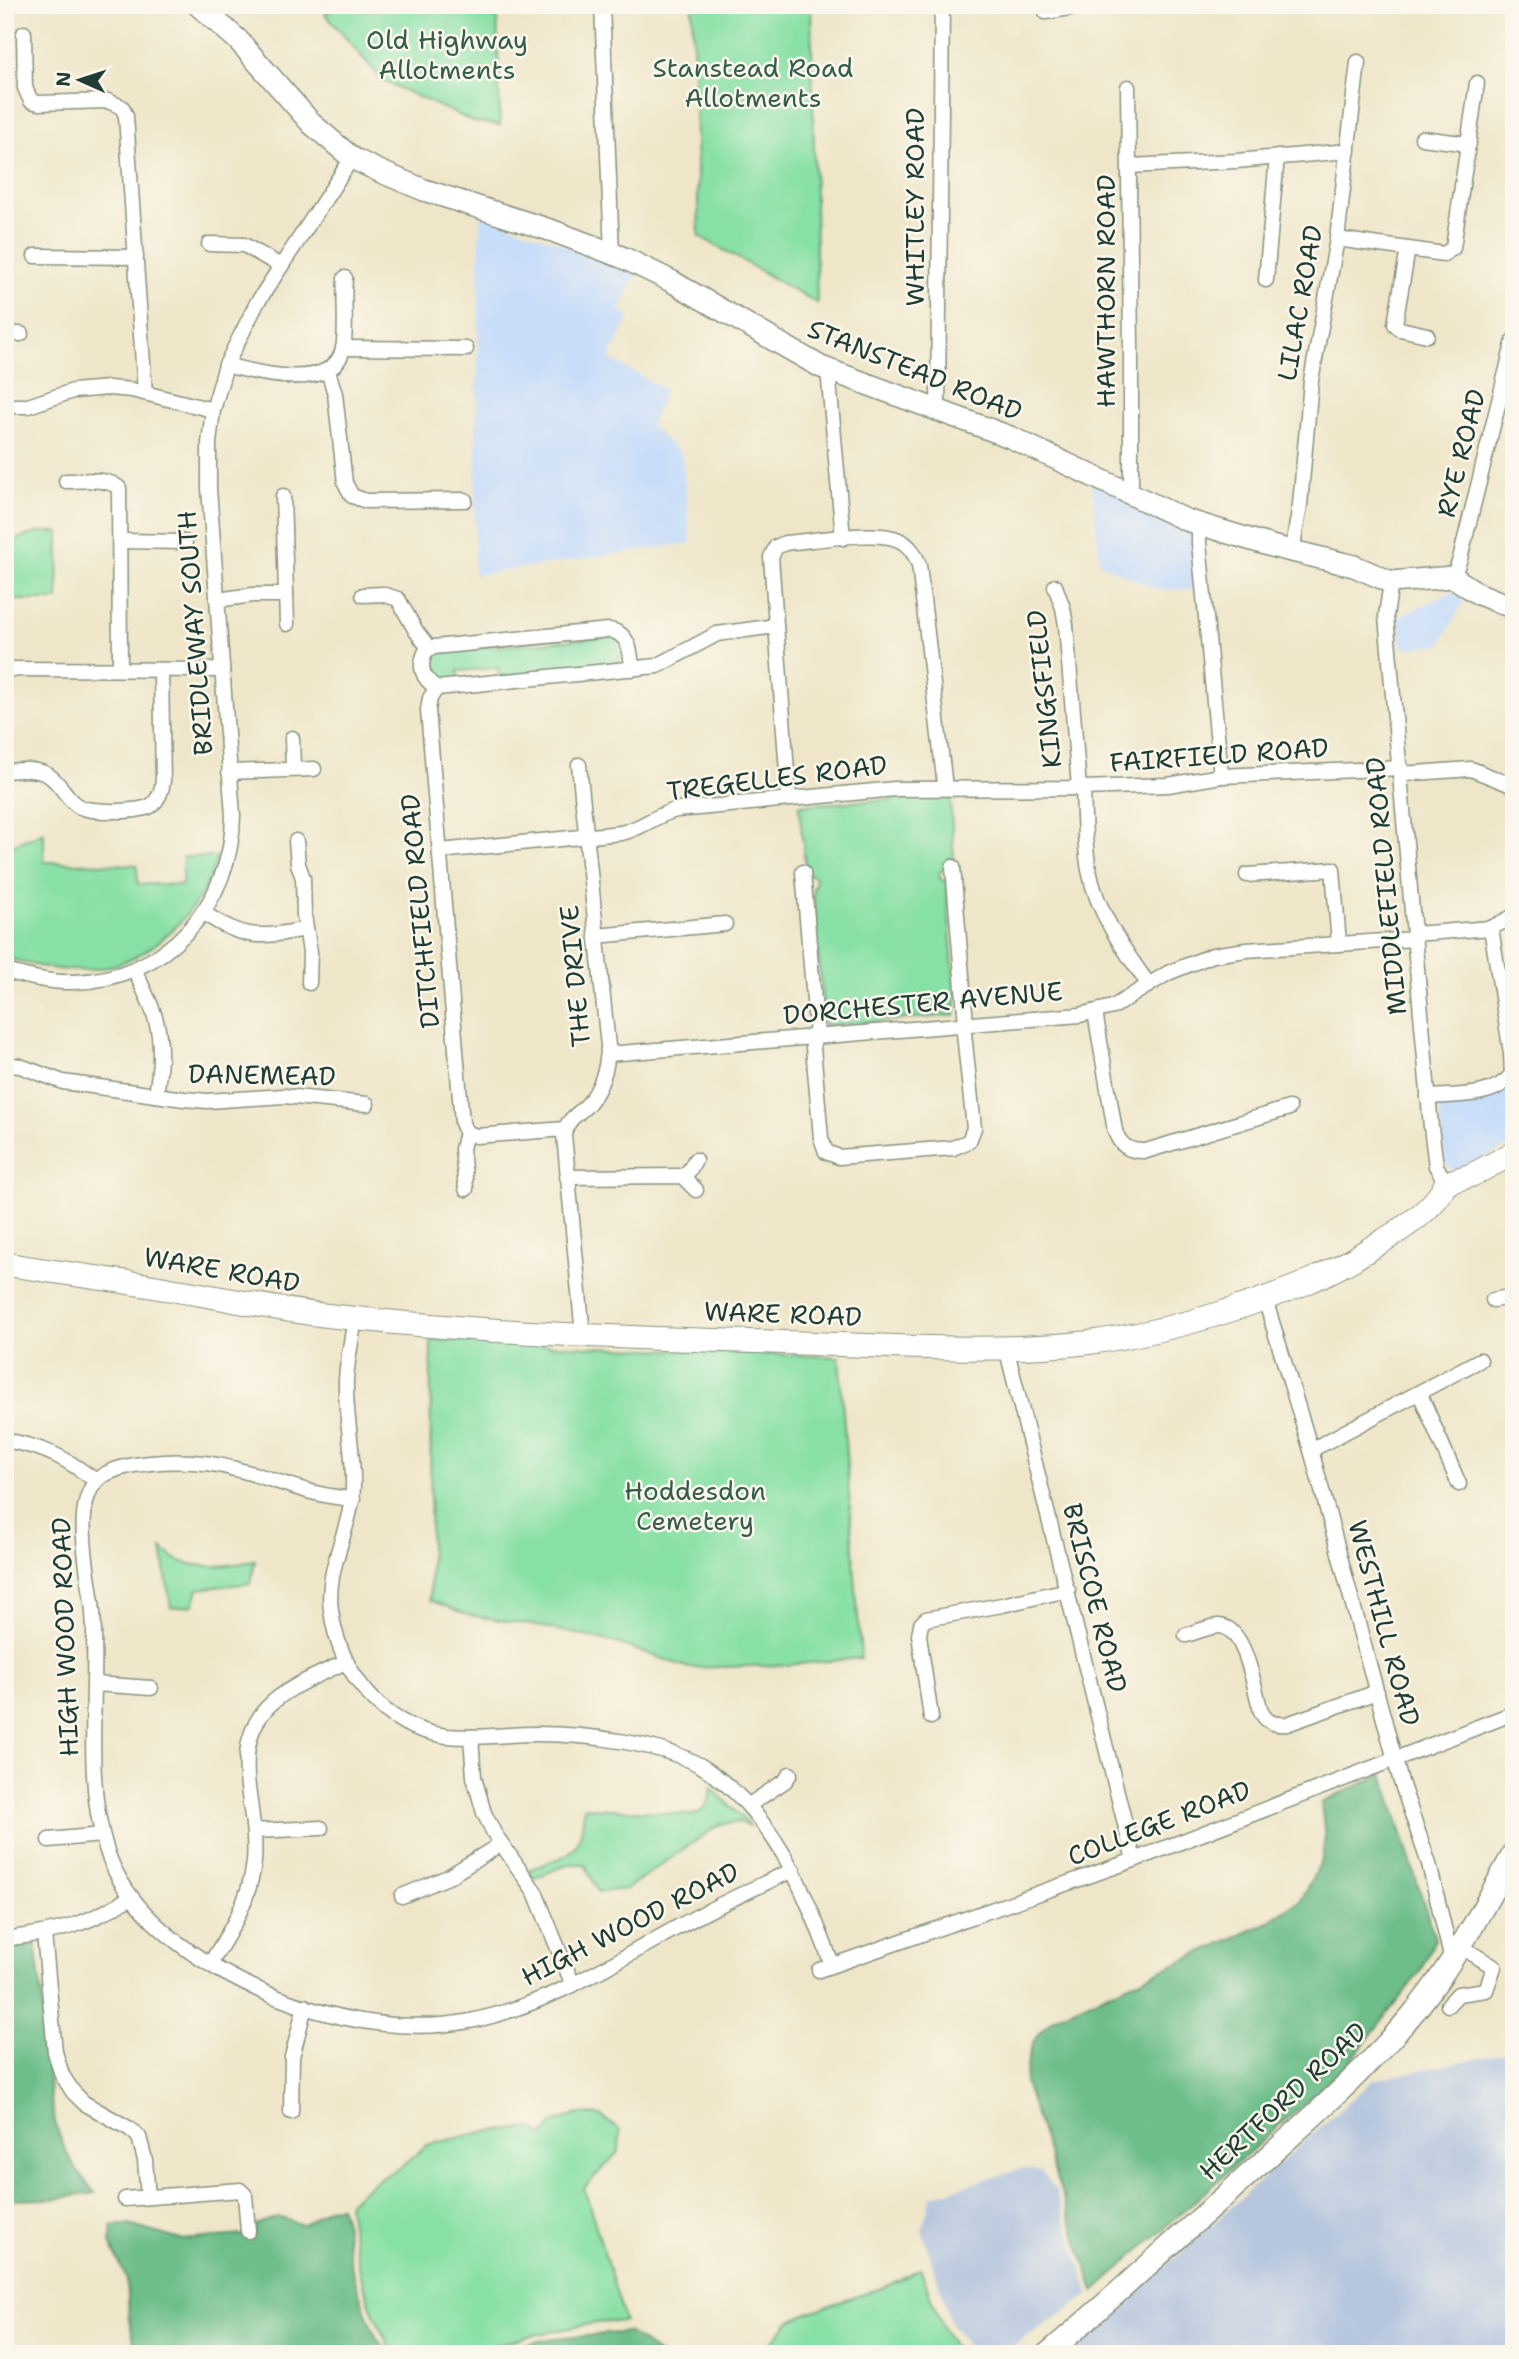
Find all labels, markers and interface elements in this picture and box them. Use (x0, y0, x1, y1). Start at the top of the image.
park label: Old Highway Allotments (366, 22, 528, 87)
north arrow (46, 46, 116, 116)
park label: Stanstead Road Allotments (653, 50, 853, 115)
text: N (51, 71, 76, 87)
street label: WHITLEY ROAD (897, 108, 932, 307)
street label: HAWTHORN ROAD (1088, 174, 1123, 408)
street label: LILAC ROAD (1269, 222, 1330, 384)
street label: STANSTEAD ROAD (803, 311, 1028, 429)
street label: RYE ROAD (1428, 385, 1493, 521)
street label: BRIDLEWAY SOUTH (168, 509, 221, 757)
street label: KINGSFIELD (1018, 608, 1069, 770)
street label: FAIRFIELD ROAD (1108, 729, 1330, 780)
street label: TREGELLES ROAD (665, 747, 889, 808)
street label: MIDDLEFIELD ROAD (1357, 755, 1414, 1017)
street label: DITCHFIELD ROAD (392, 792, 447, 1030)
street label: THE DRIVE (551, 903, 598, 1049)
street label: DORCHESTER AVENUE (782, 973, 1064, 1032)
street label: DANEMEAD (188, 1056, 336, 1093)
street label: WARE ROAD (141, 1239, 303, 1300)
street label: WARE ROAD (703, 1293, 863, 1334)
park label: Hoddesdon Cemetery (624, 1473, 766, 1538)
street label: BRISCOE ROAD (1055, 1500, 1136, 1696)
street label: HIGH WOOD ROAD (43, 1516, 86, 1758)
street label: WESTHILL ROAD (1340, 1516, 1429, 1730)
street label: COLLEGE ROAD (1062, 1772, 1255, 1874)
street label: HIGH WOOD ROAD (515, 1853, 745, 1994)
street label: HERTFORD ROAD (1191, 2014, 1374, 2187)

